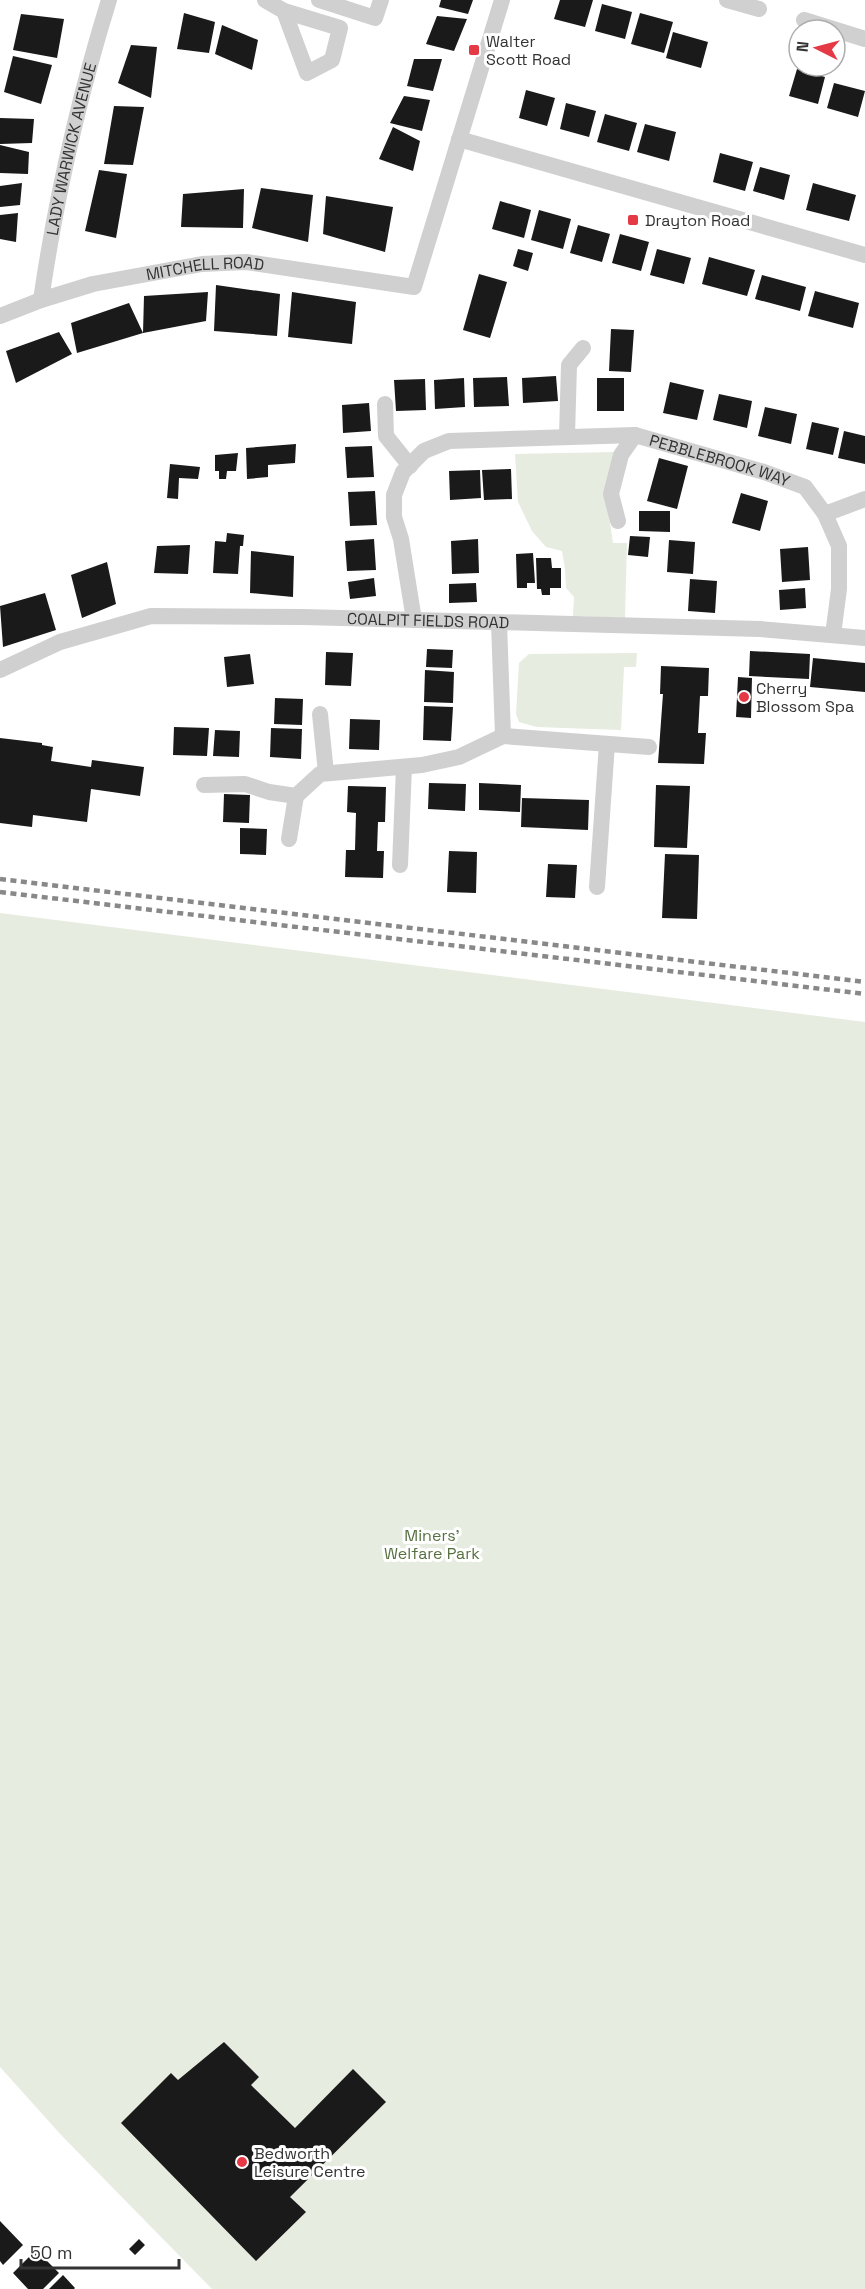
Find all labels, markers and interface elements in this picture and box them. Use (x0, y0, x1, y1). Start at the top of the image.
north arrow (787, 18, 847, 78)
place label: Walter Scott Road (486, 31, 571, 70)
text: N (792, 40, 814, 53)
marker: Walter Scott Road (467, 43, 481, 57)
street label: LADY WARWICK AVENUE (42, 60, 101, 237)
place label: Drayton Road (645, 210, 750, 231)
marker: Drayton Road (626, 213, 640, 227)
street label: MITCHELL ROAD (144, 252, 266, 285)
street label: PEBBLEBROOK WAY (647, 430, 793, 492)
street label: COALPIT FIELDS ROAD (347, 608, 510, 633)
place label: Cherry Blossom Spa (756, 678, 854, 717)
marker: Cherry Blossom Spa (737, 690, 751, 704)
park label: Miners' Welfare Park (384, 1525, 480, 1564)
place label: Bedworth Leisure Centre (254, 2143, 366, 2182)
marker: Bedworth Leisure Centre (235, 2155, 249, 2169)
scale bar (21, 2232, 178, 2270)
text: 50 m (30, 2241, 72, 2264)

